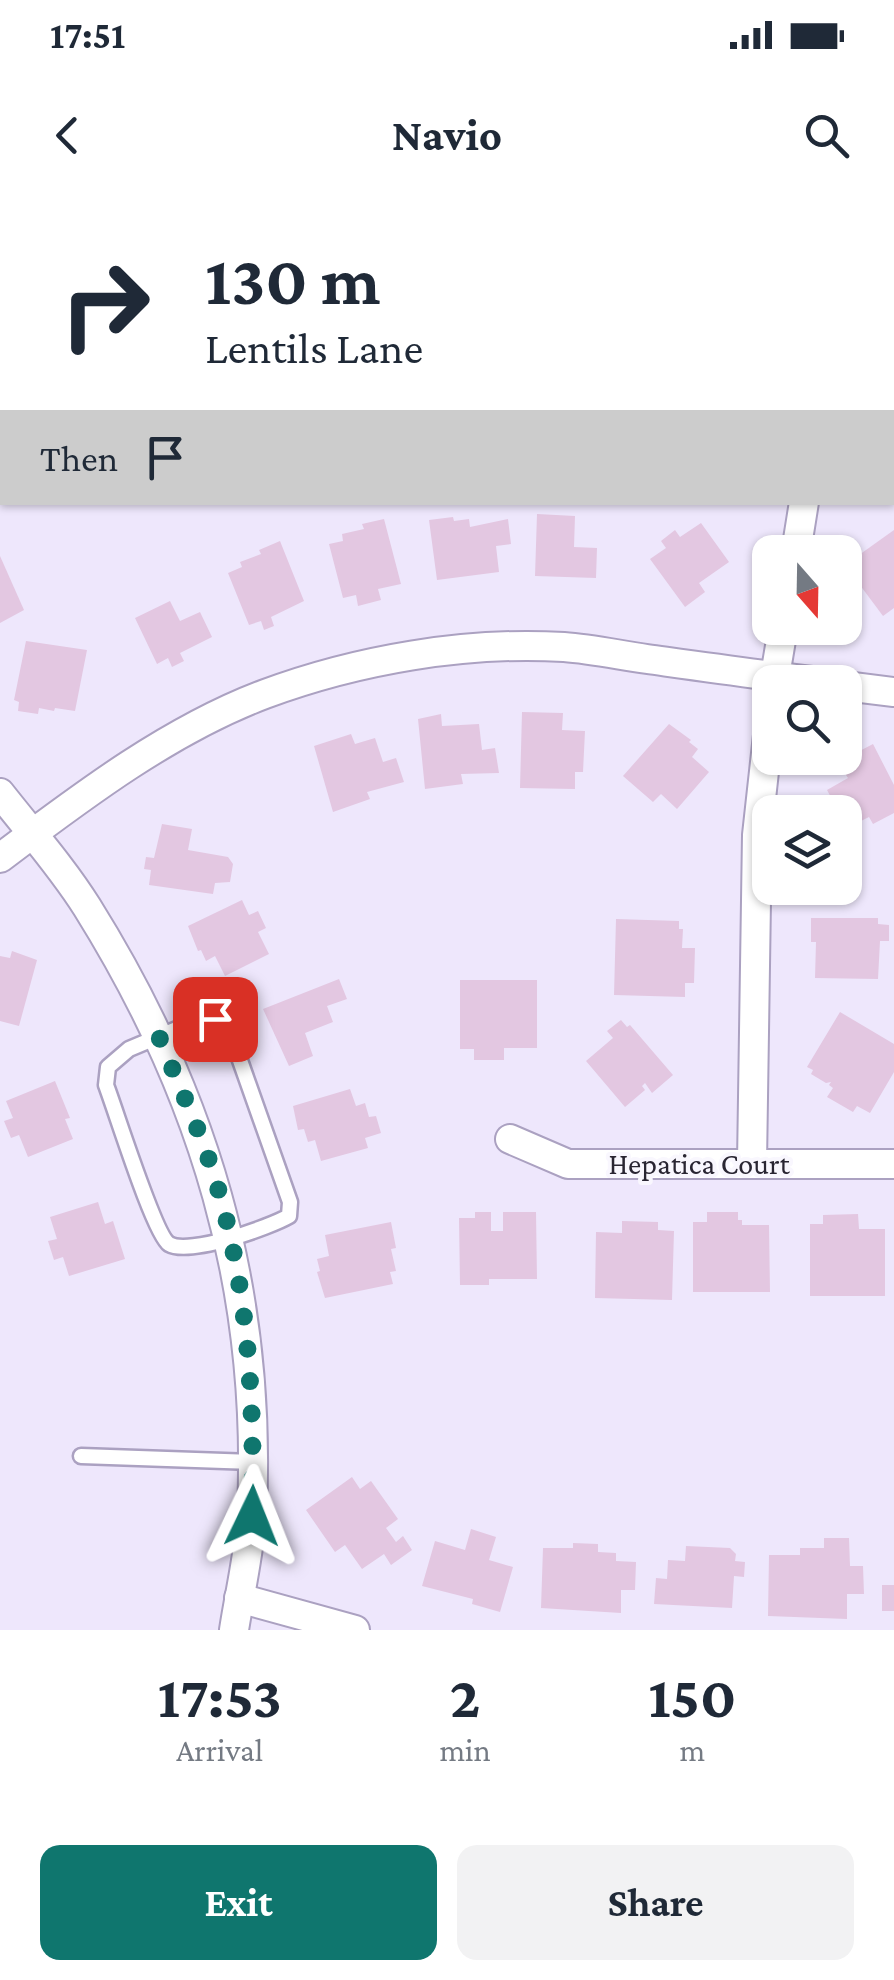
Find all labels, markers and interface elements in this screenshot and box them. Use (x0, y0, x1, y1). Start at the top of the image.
text: 17:51 (50, 14, 125, 56)
icon: back (40, 108, 95, 163)
icon: search (799, 108, 854, 163)
text: Navio (392, 110, 502, 160)
icon: right (40, 240, 170, 370)
text: 130 m (205, 241, 381, 319)
text: Lentils Lane (205, 323, 423, 373)
icon: arrive (138, 430, 193, 485)
text: Then (40, 437, 118, 479)
north arrow (752, 535, 862, 645)
map controls (752, 535, 862, 905)
button: search (752, 665, 862, 775)
button: layers (752, 795, 862, 905)
pin (173, 977, 258, 1062)
icon: arrive (188, 992, 243, 1047)
street label: Hepatica Court (608, 1147, 791, 1181)
position arrow (200, 1464, 304, 1568)
text: 17:53 (158, 1663, 282, 1730)
text: 2 (450, 1663, 480, 1730)
text: 150 (648, 1663, 736, 1730)
text: Arrival (176, 1732, 263, 1768)
text: min (439, 1732, 491, 1768)
text: m (679, 1732, 705, 1768)
button: Exit (40, 1845, 437, 1960)
button: Share (457, 1845, 854, 1960)

